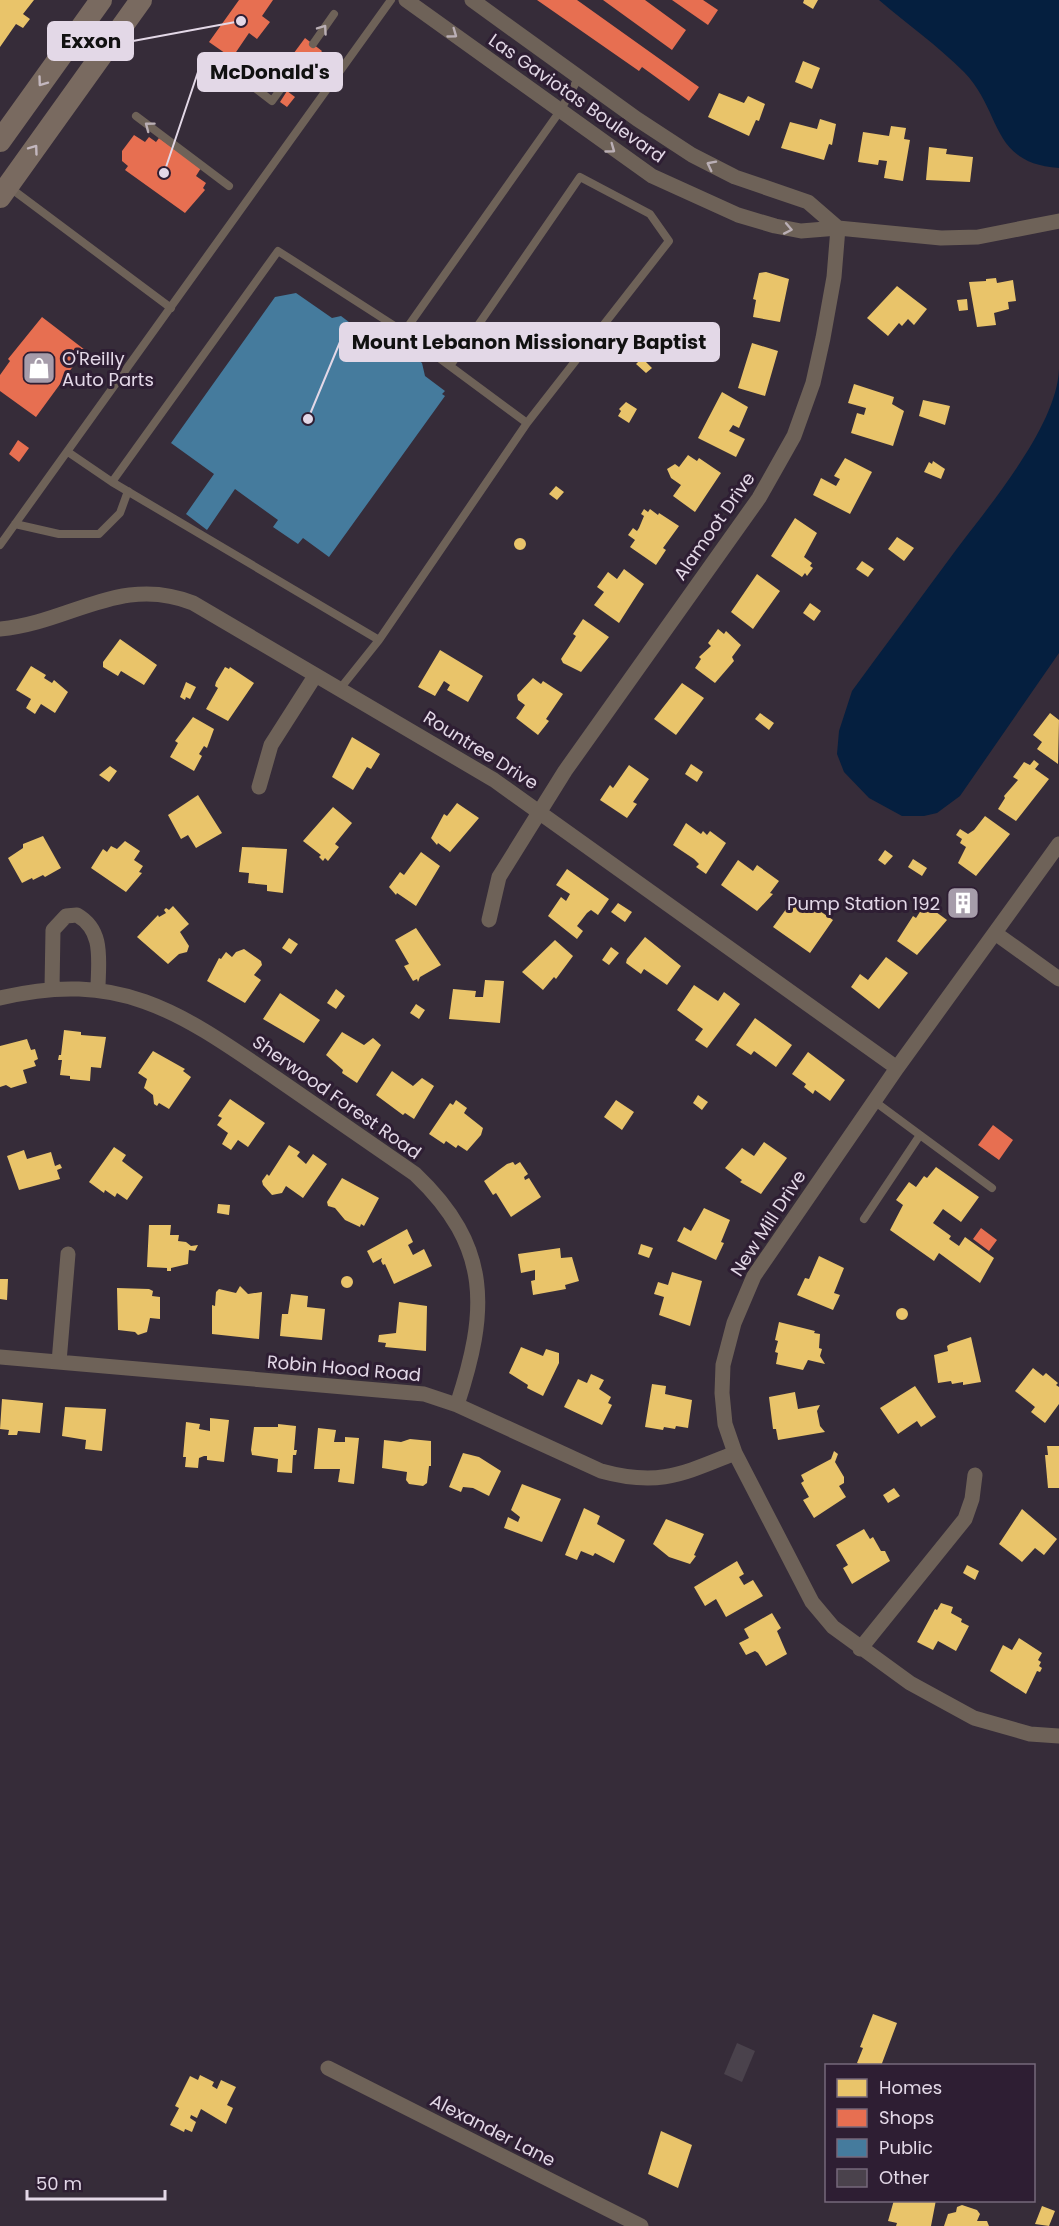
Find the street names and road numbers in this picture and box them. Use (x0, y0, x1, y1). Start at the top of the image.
street label: Las Gaviotas Boulevard (484, 28, 670, 168)
street label: Alamoot Drive (667, 467, 761, 585)
street label: Rountree Drive (419, 705, 543, 795)
street label: Sherwood Forest Road (248, 1029, 426, 1165)
street label: New Mill Drive (724, 1165, 812, 1281)
street label: Robin Hood Road (266, 1349, 422, 1387)
street label: Alexander Lane (426, 2088, 560, 2172)

